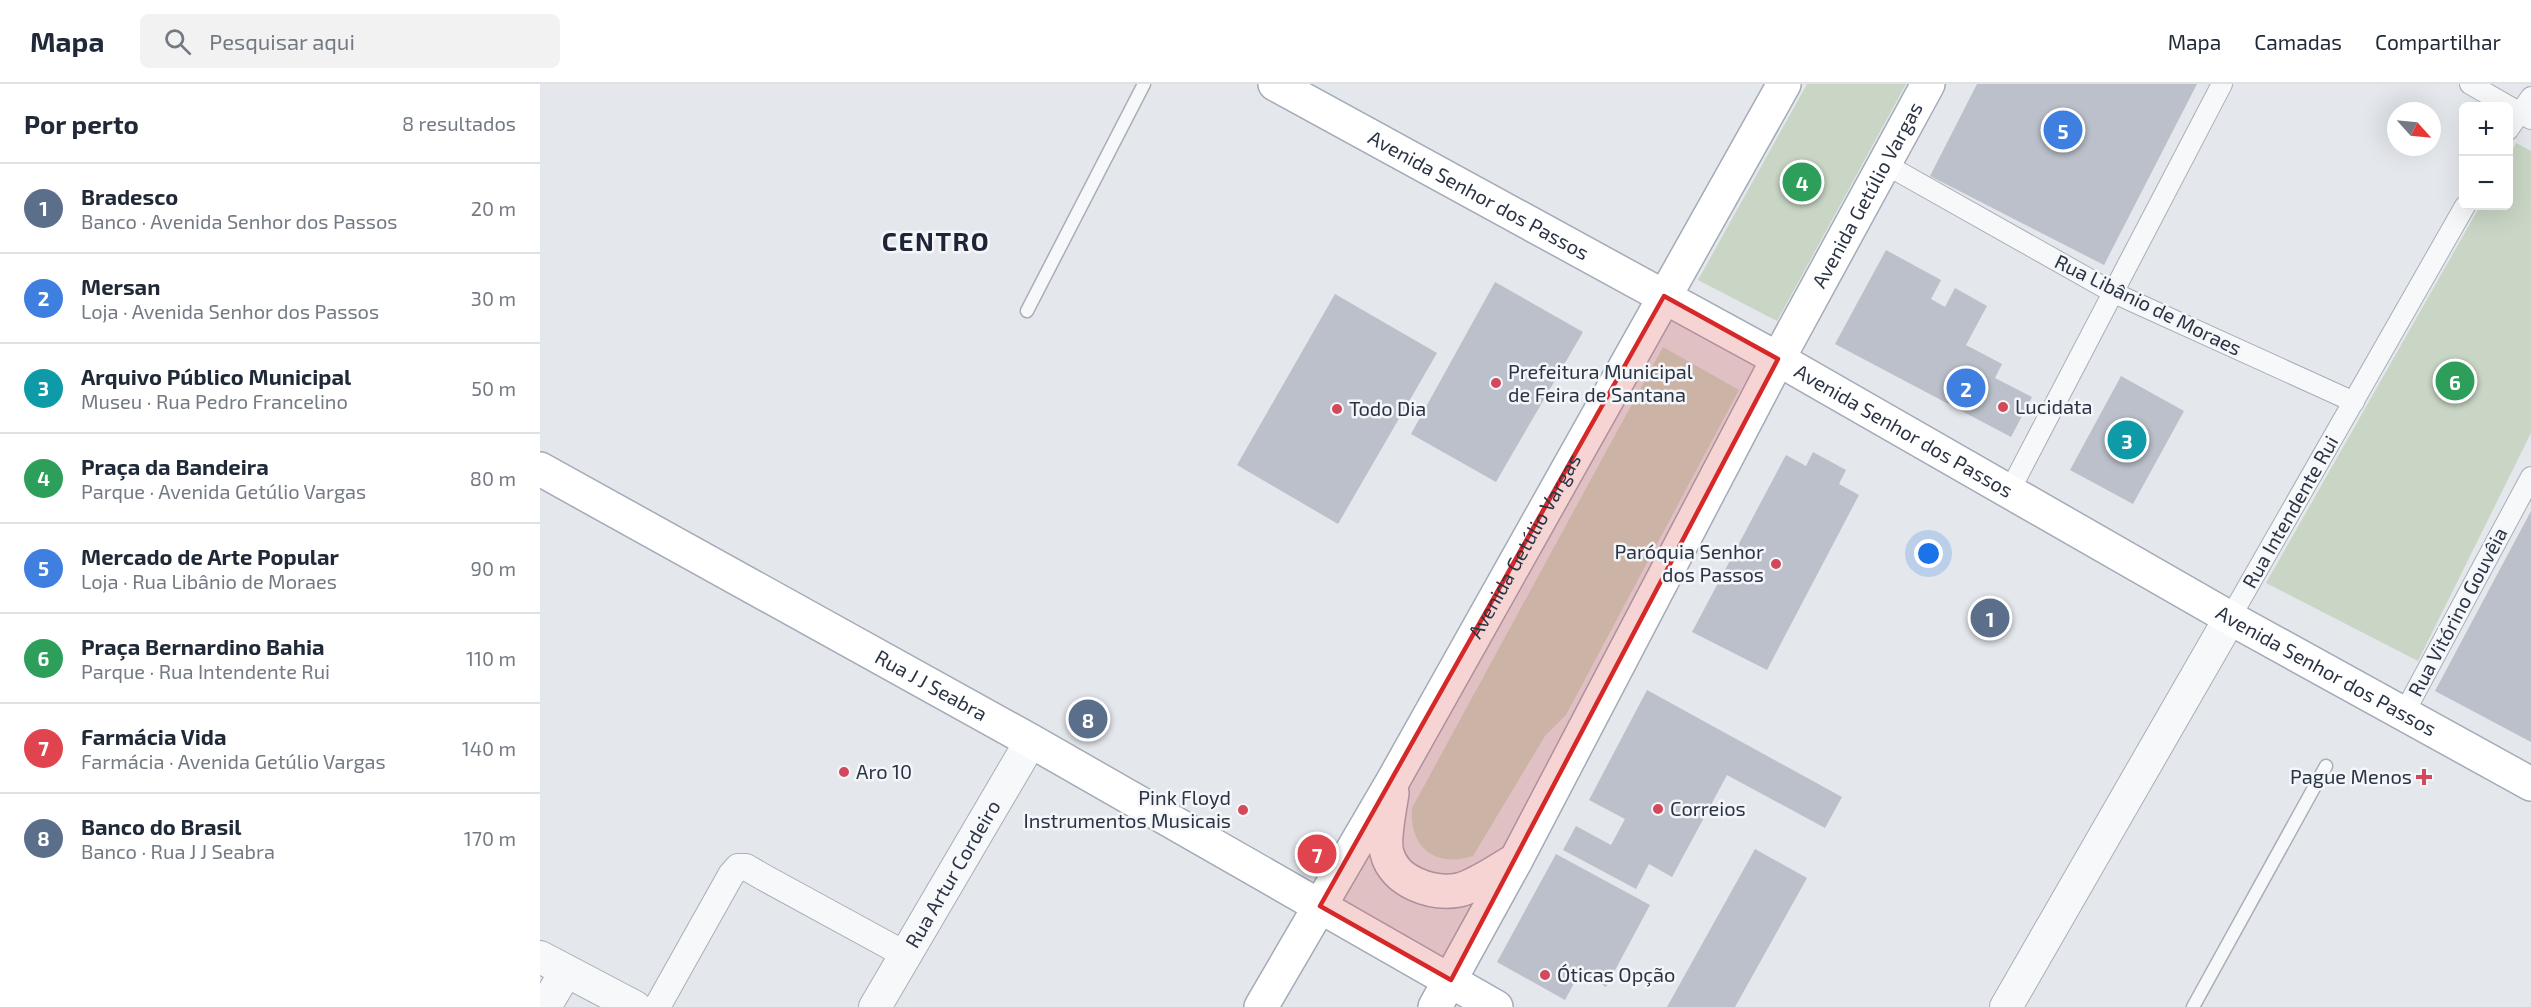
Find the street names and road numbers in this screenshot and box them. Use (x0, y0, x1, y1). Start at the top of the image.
street label: Avenida Getúlio Vargas (1806, 97, 1927, 292)
street label: Avenida Senhor dos Passos (1365, 125, 1593, 264)
street label: Rua Libânio de Moraes (2051, 248, 2246, 360)
street label: Avenida Senhor dos Passos (1791, 358, 2017, 502)
street label: Rua Intendente Rui (2237, 431, 2342, 592)
street label: Avenida Getúlio Vargas (1462, 449, 1585, 642)
street label: Rua Vitórino Gouvêia (2402, 523, 2512, 700)
street label: Avenida Senhor dos Passos (2212, 600, 2441, 740)
street label: Rua J J Seabra (871, 644, 992, 725)
street label: Rua Artur Cordeiro (899, 795, 1005, 952)

